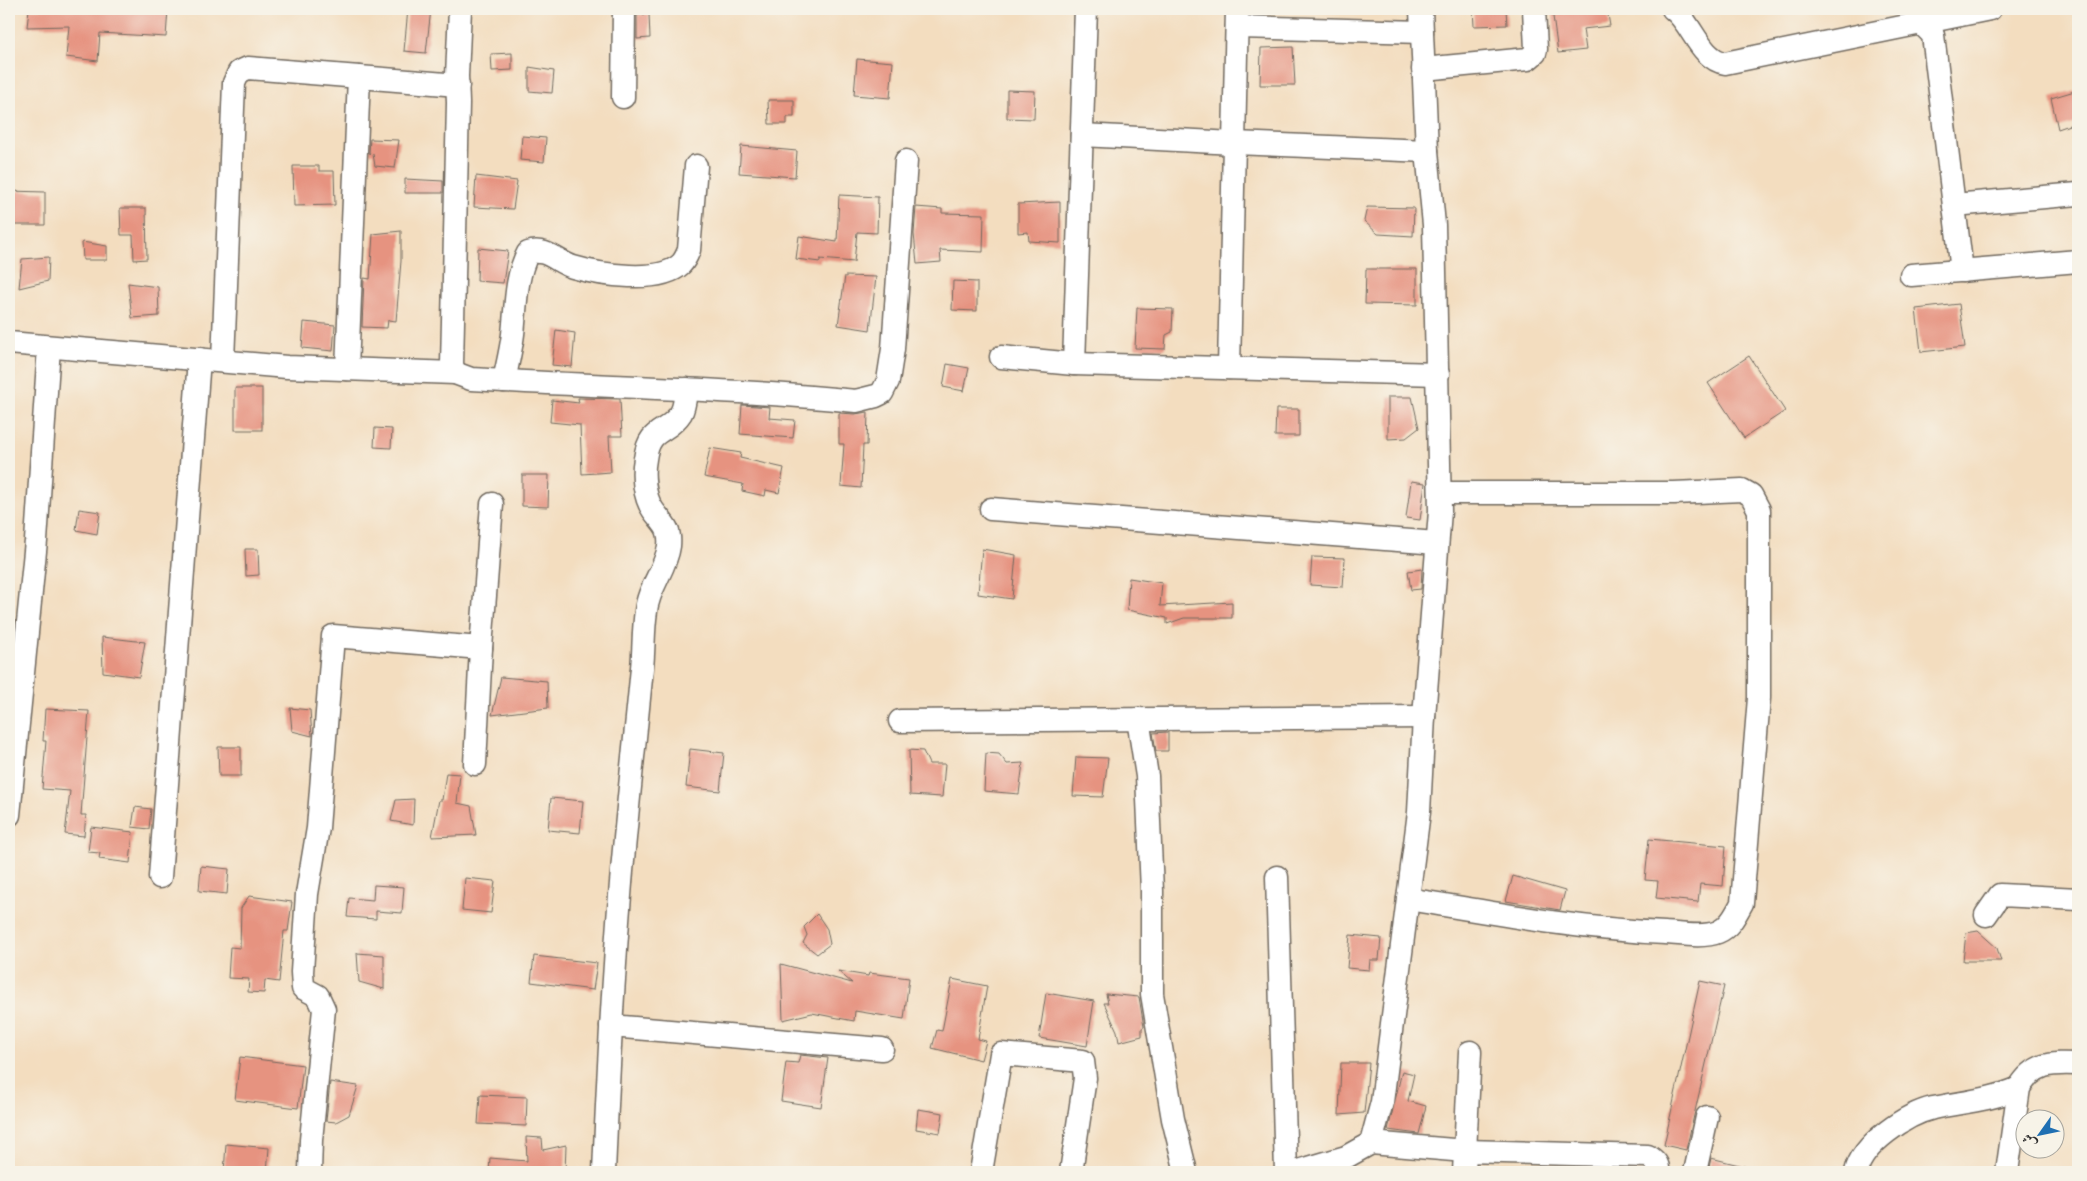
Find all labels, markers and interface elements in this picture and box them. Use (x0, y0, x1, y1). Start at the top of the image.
north arrow (2014, 1108, 2064, 1158)
text: ش (2018, 1130, 2040, 1152)

